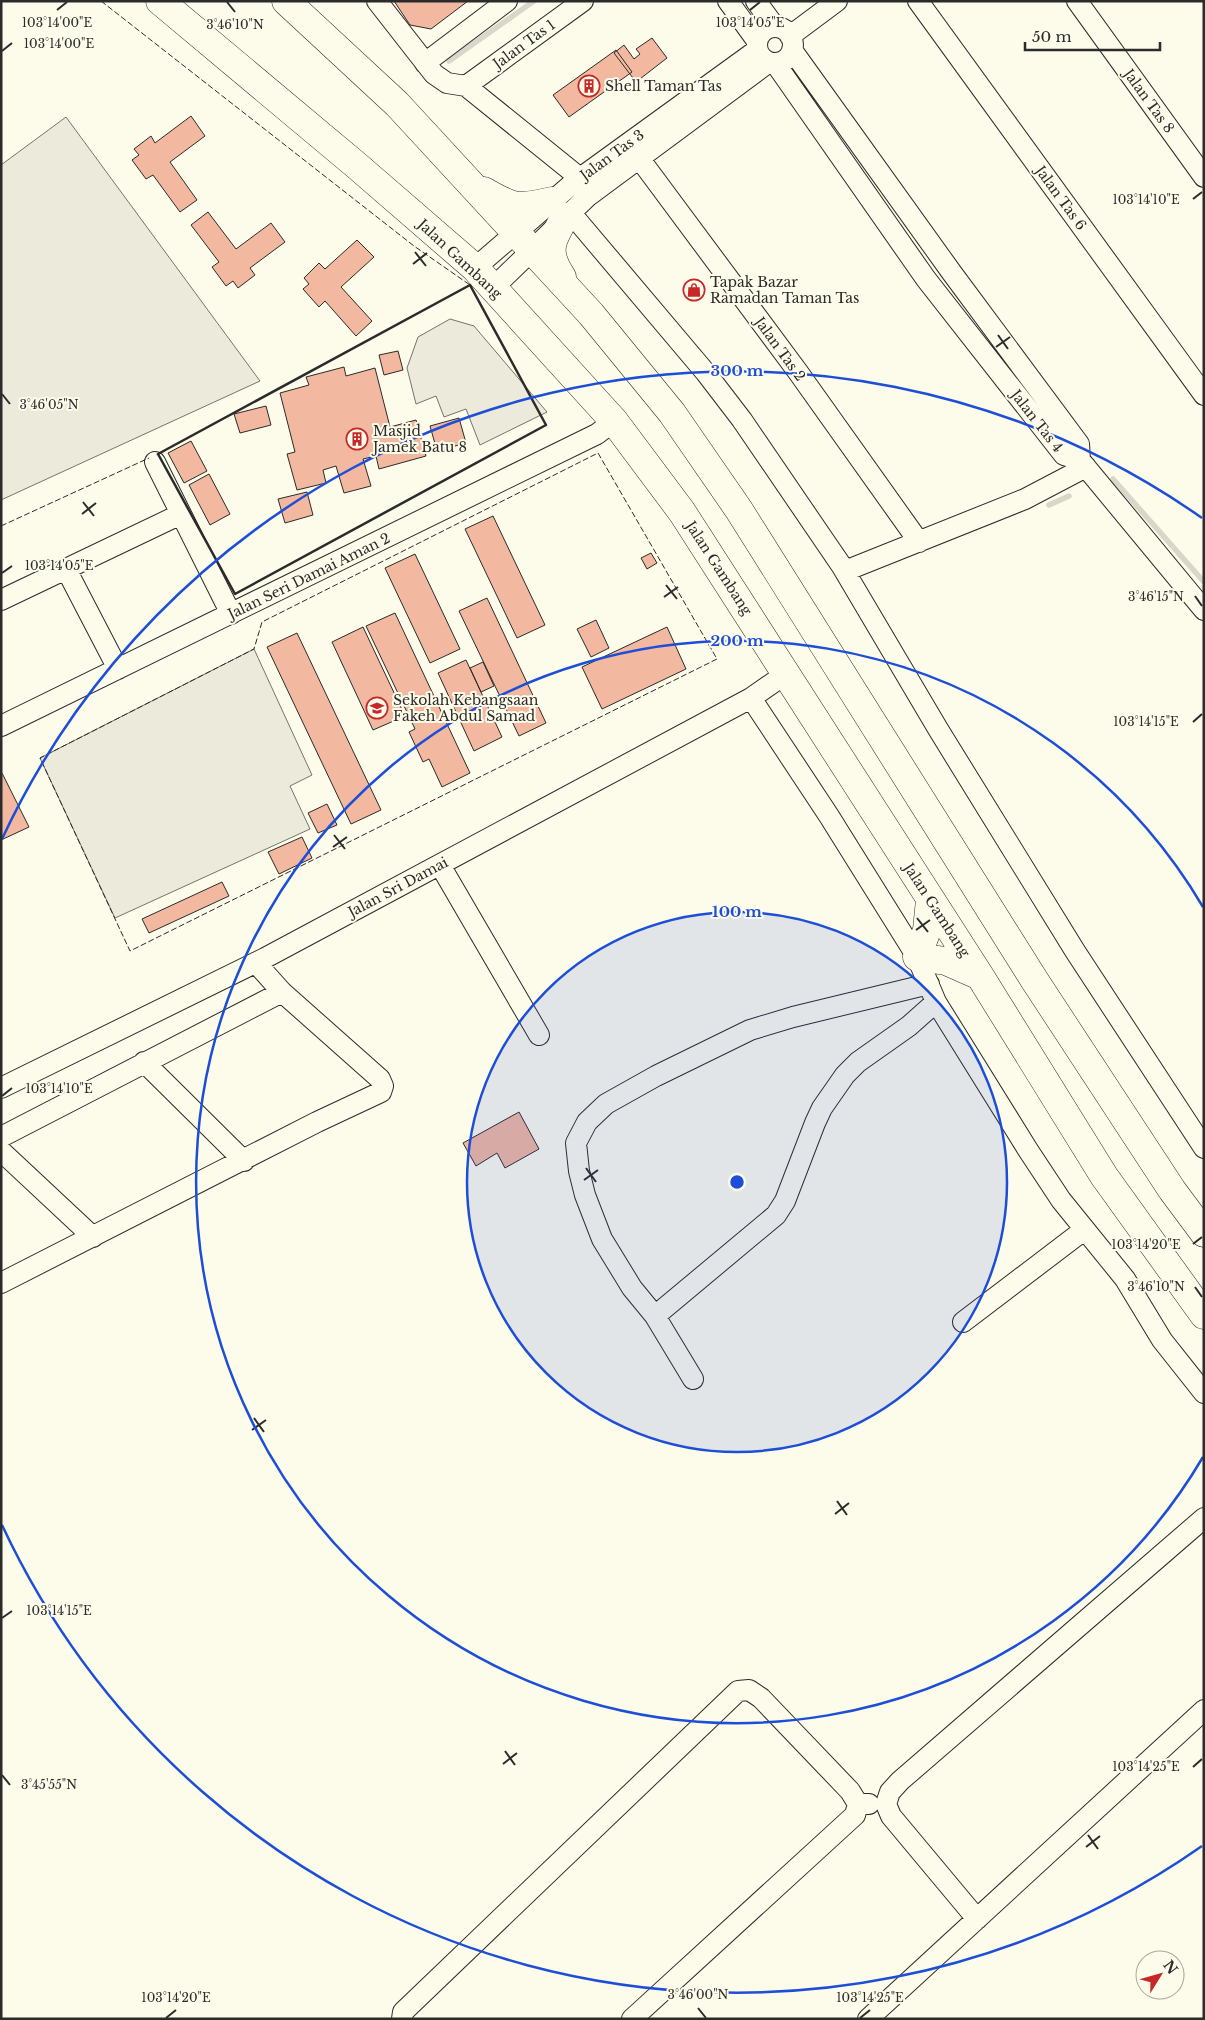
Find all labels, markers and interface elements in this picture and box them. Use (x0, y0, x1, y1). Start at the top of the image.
text: 103°14'00"E (22, 15, 93, 30)
street label: Jalan Tas 1 (488, 15, 559, 74)
text: 103°14'05"E (716, 15, 785, 30)
text: 3°46'10"N (206, 17, 264, 32)
scale bar (1025, 20, 1160, 52)
text: 50 m (1032, 27, 1072, 46)
text: 103°14'00"E (24, 36, 95, 51)
street label: Jalan Tas 8 (1119, 64, 1178, 137)
building icon: Shell Taman Tas (577, 74, 601, 98)
place label: Shell Taman Tas (605, 77, 722, 95)
street label: Jalan Tas 3 (575, 126, 648, 185)
street label: Jalan Tas 6 (1030, 161, 1090, 234)
text: 103°14'10"E (1112, 192, 1180, 207)
street label: Jalan Gambang (413, 214, 506, 303)
place label: Tapak Bazar Ramadan Taman Tas (710, 273, 859, 307)
shop icon: Tapak Bazar Ramadan Taman Tas (682, 278, 706, 302)
street label: Jalan Tas 2 (750, 312, 809, 385)
text: 300 m (711, 361, 764, 380)
street label: Jalan Tas 4 (1006, 385, 1067, 456)
text: 3°46'05"N (19, 397, 79, 412)
place label: Masjid Jamek Batu 8 (371, 422, 467, 456)
building icon: Masjid Jamek Batu 8 (345, 427, 369, 451)
street label: Jalan Gambang (681, 516, 756, 619)
street label: Jalan Seri Damai Aman 2 (223, 529, 393, 624)
text: 103°14'05"E (25, 558, 94, 573)
text: 3°46'15"N (1128, 589, 1184, 604)
text: 200 m (711, 631, 764, 650)
place label: Sekolah Kebangsaan Fakeh Abdul Samad (393, 691, 539, 725)
school or university icon: Sekolah Kebangsaan Fakeh Abdul Samad (365, 696, 389, 720)
text: 103°14'15"E (1113, 714, 1179, 729)
street label: Jalan Sri Damai (343, 853, 451, 922)
street label: Jalan Gambang (899, 858, 974, 961)
text: 100 m (712, 902, 762, 921)
text: 103°14'10"E (25, 1081, 93, 1096)
centre of rings (728, 1173, 746, 1191)
text: 103°14'20"E (1111, 1237, 1181, 1252)
text: 3°46'10"N (1127, 1279, 1185, 1294)
text: 103°14'15"E (26, 1603, 92, 1618)
text: 103°14'25"E (1112, 1759, 1180, 1774)
text: 3°45'55"N (21, 1777, 77, 1792)
north arrow (1135, 1950, 1185, 2000)
text: N (1159, 1957, 1182, 1978)
text: 3°46'00"N (668, 1987, 729, 2002)
text: 103°14'20"E (141, 1990, 211, 2005)
text: 103°14'25"E (836, 1990, 904, 2005)

